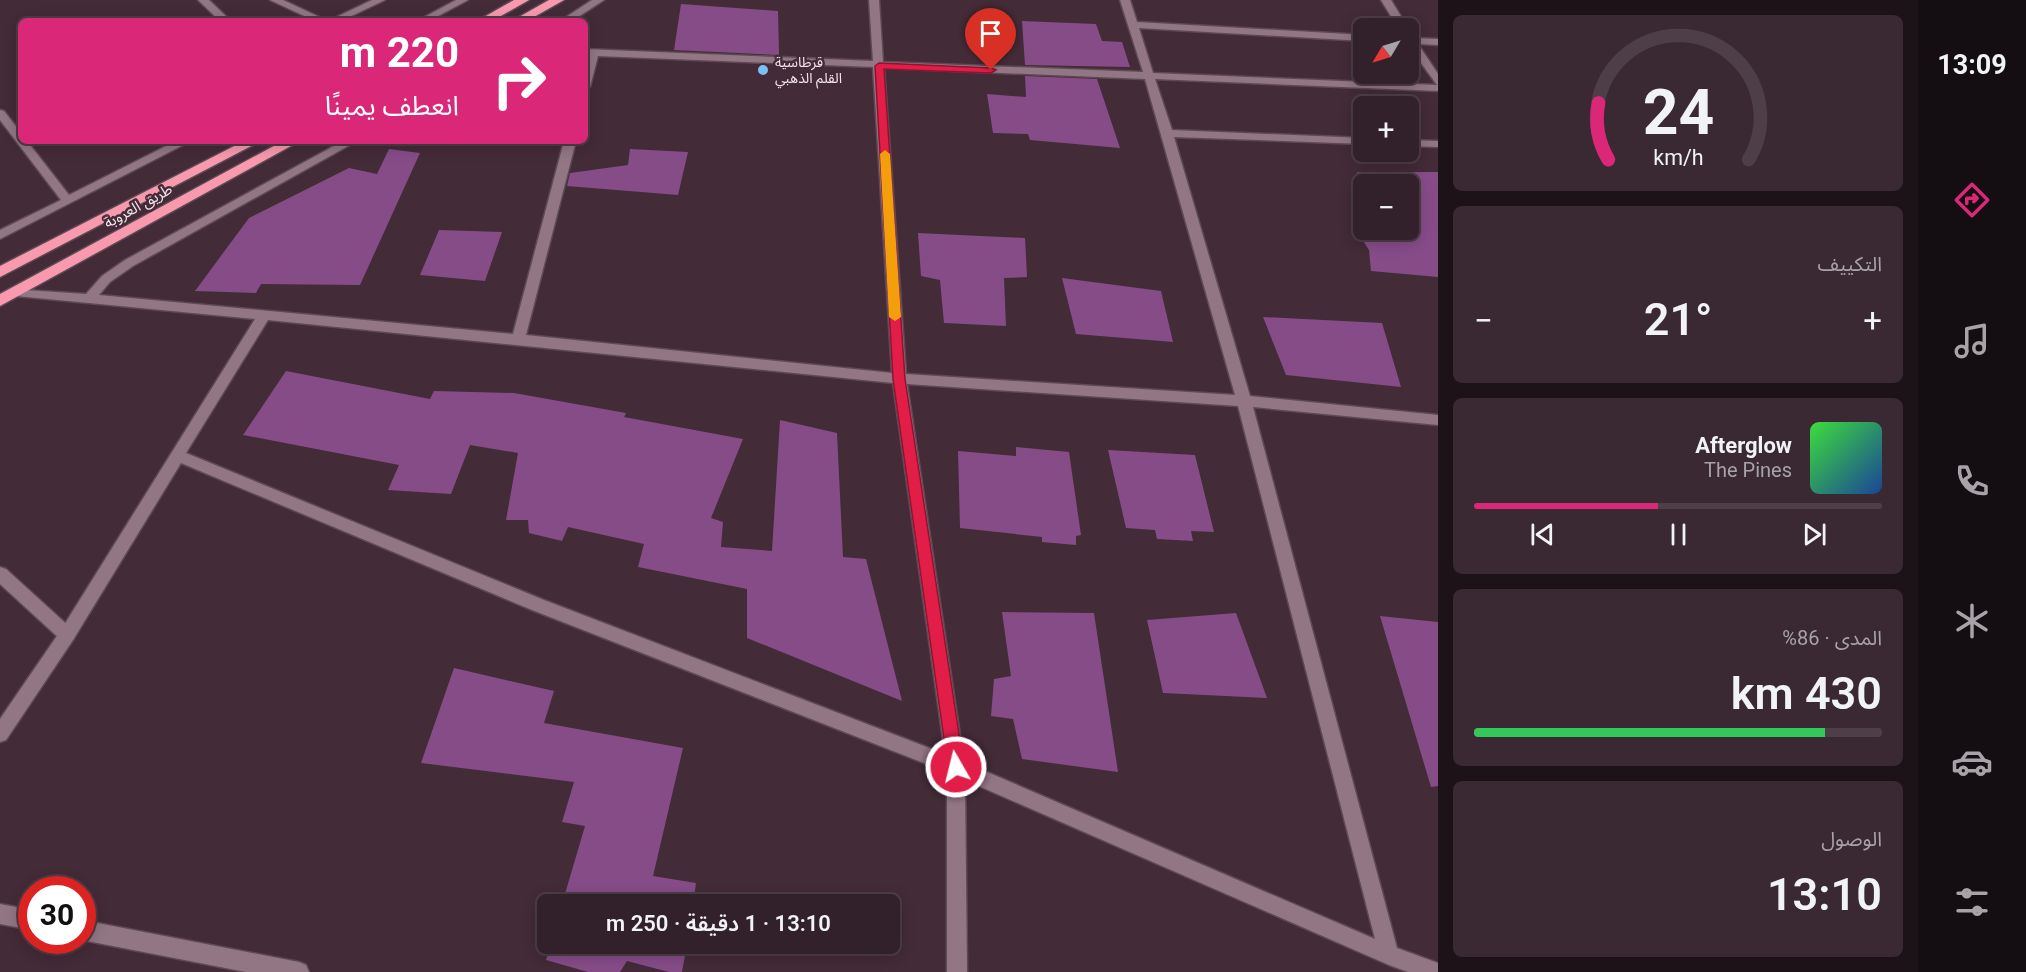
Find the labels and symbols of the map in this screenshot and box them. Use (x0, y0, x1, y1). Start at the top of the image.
pin (965, 8, 1016, 70)
north arrow (1353, 18, 1419, 84)
place label: قرطاسية القلم الذهبي (775, 54, 842, 89)
marker: قرطاسية القلم الذهبي (756, 63, 770, 77)
street label: طريق العروبة (101, 180, 176, 233)
position arrow (924, 735, 988, 799)
speed limit sign: 30 (18, 876, 96, 954)

